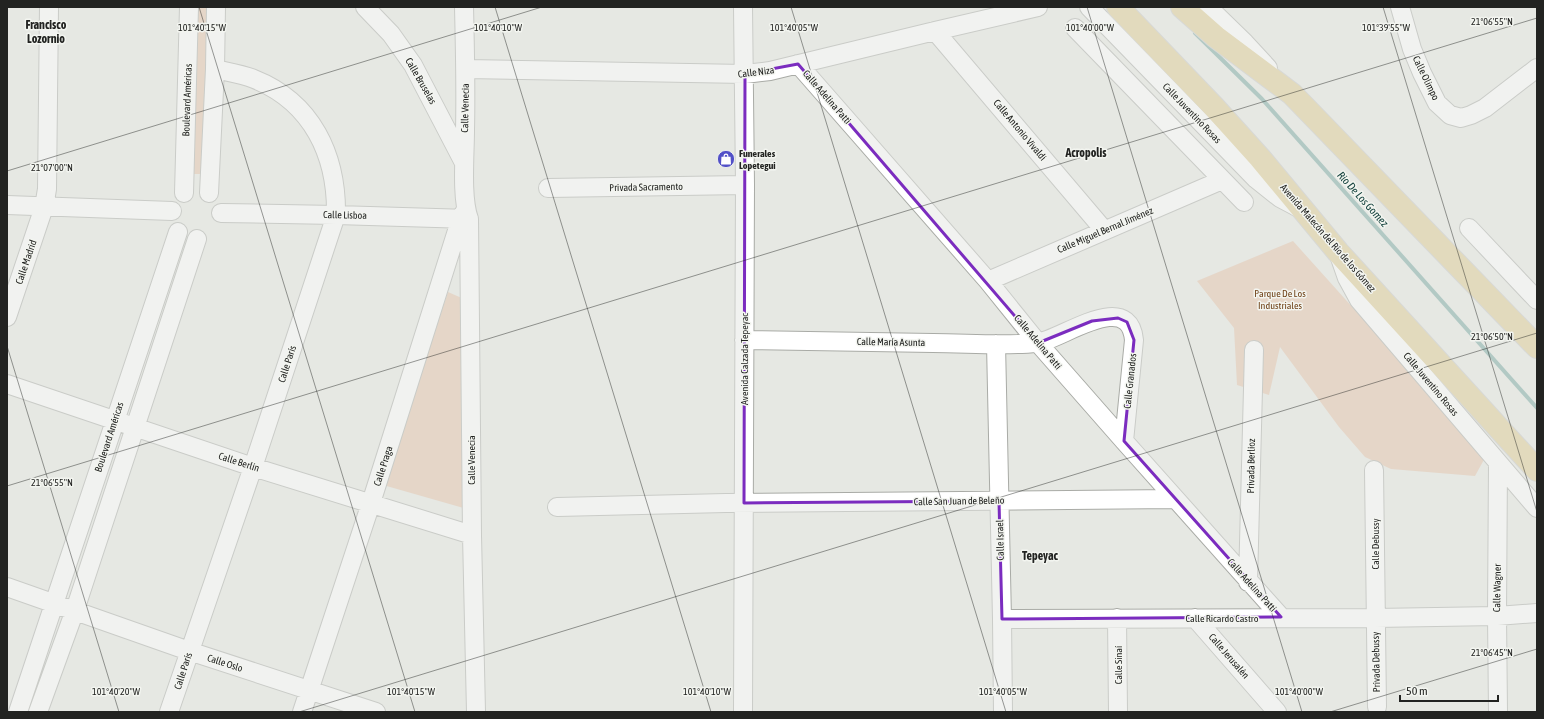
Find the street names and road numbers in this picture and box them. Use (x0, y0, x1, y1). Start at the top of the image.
street label: Calle Olimpo (1411, 54, 1442, 102)
street label: Calle Bruselas (403, 56, 439, 107)
street label: Boulevard Américas (180, 63, 194, 137)
street label: Calle Niza (737, 64, 775, 80)
street label: Calle Adelina Patti (801, 68, 853, 126)
street label: Calle Juventino Rosas (1161, 81, 1224, 146)
street label: Calle Venecia (459, 83, 471, 133)
street label: Calle Antonio Vivaldi (991, 97, 1049, 163)
street label: Privada Sacramento (609, 181, 683, 193)
street label: Avenida Malecón del Río de los Gómez (1278, 182, 1378, 294)
street label: Calle Miguel Bernal Jiménez (1055, 205, 1155, 255)
street label: Calle Lisboa (323, 209, 367, 221)
street label: Calle Madrid (13, 238, 39, 286)
street label: Avenida Calzada Tepeyac (739, 313, 750, 405)
street label: Calle Adelina Patti (1012, 313, 1064, 371)
street label: Calle María Asunta (857, 336, 926, 348)
street label: Calle París (276, 344, 298, 384)
street label: Calle Juventino Rosas (1401, 350, 1461, 418)
street label: Calle Granados (1122, 352, 1138, 409)
street label: Boulevard Américas (93, 400, 126, 473)
street label: Calle Venecia (466, 435, 477, 485)
street label: Privada Berlioz (1245, 438, 1257, 494)
street label: Calle Praga (371, 444, 395, 487)
street label: Calle Berlín (217, 450, 261, 474)
street label: Calle San Juan de Beleño (914, 495, 1005, 507)
street label: Calle Debussy (1370, 518, 1381, 570)
street label: Calle Israel (994, 519, 1006, 561)
street label: Calle Adelina Patti (1225, 556, 1279, 614)
street label: Calle Wagner (1491, 563, 1503, 612)
street label: Calle Ricardo Castro (1186, 613, 1259, 624)
street label: Calle Jerusalén (1207, 631, 1252, 681)
street label: Privada Debussy (1370, 632, 1382, 692)
street label: Calle Sinaí (1113, 645, 1124, 684)
street label: Calle París (172, 651, 194, 691)
street label: Calle Oslo (206, 652, 245, 674)

